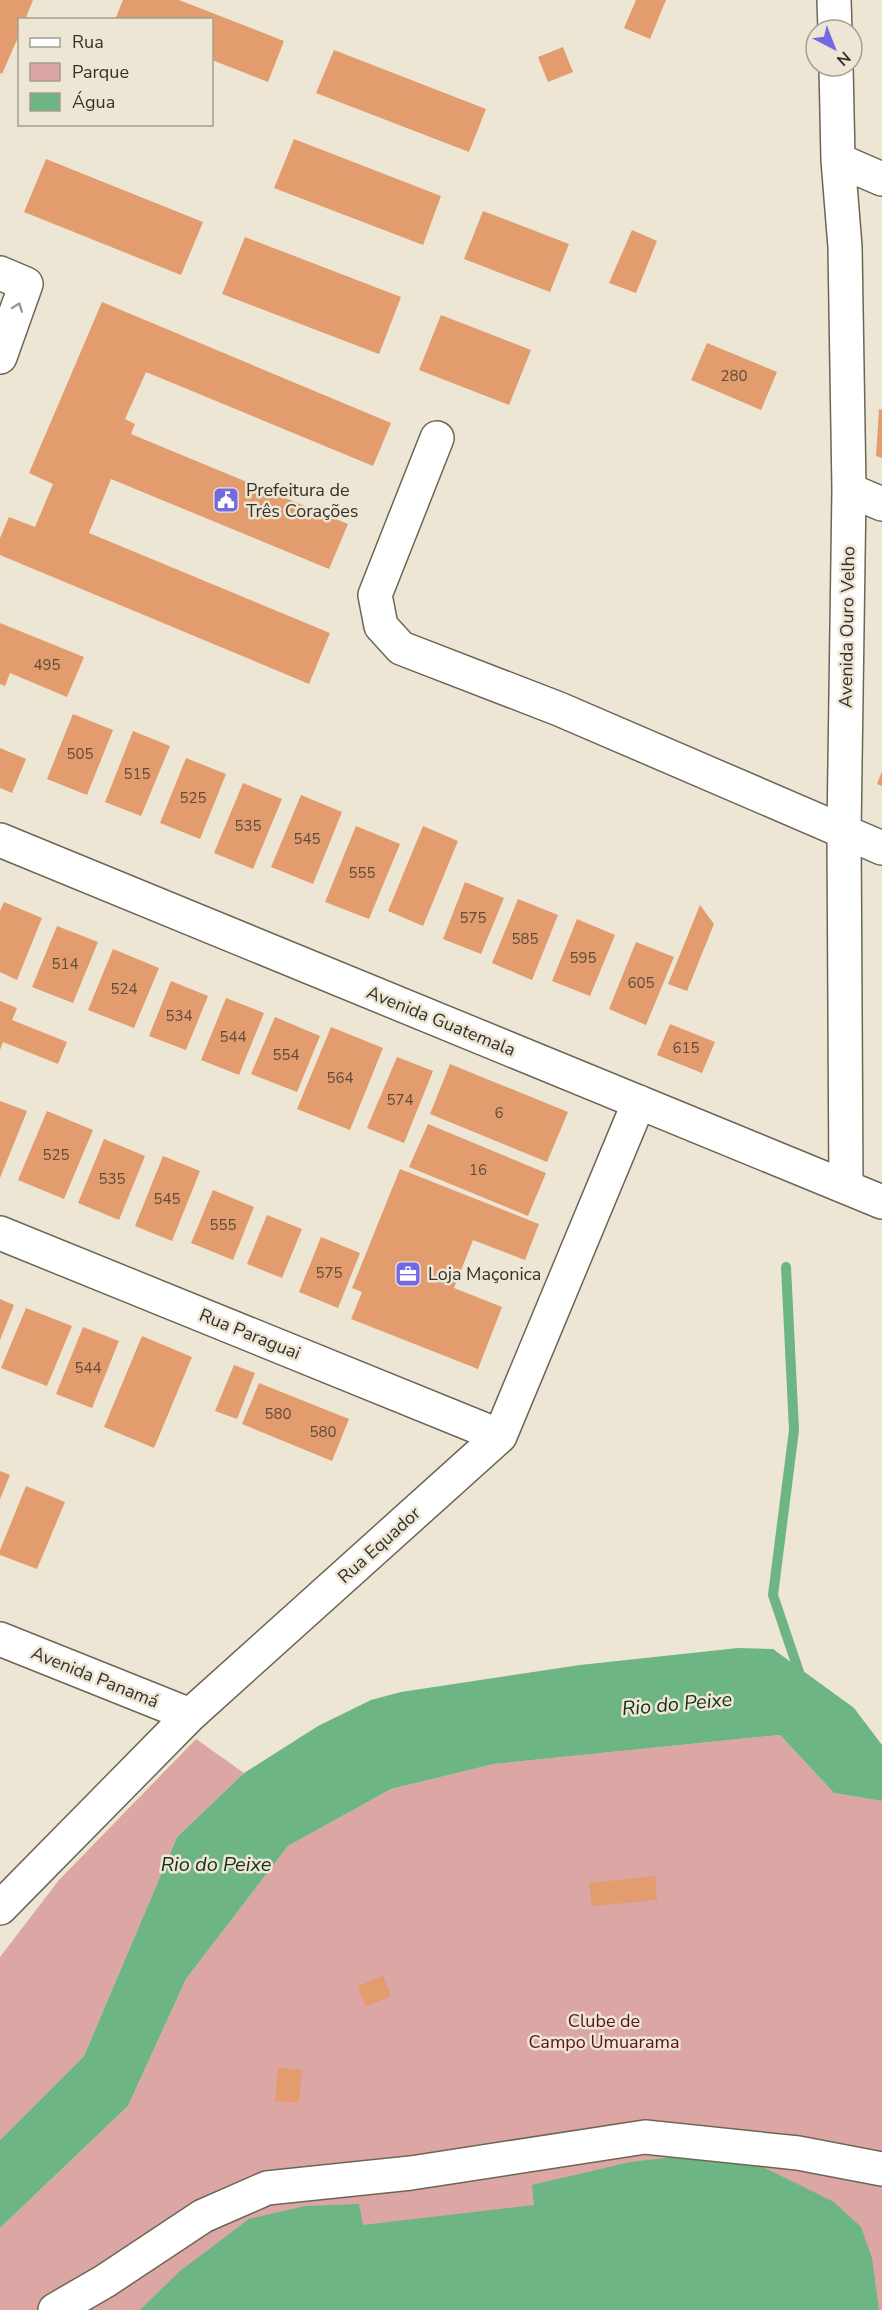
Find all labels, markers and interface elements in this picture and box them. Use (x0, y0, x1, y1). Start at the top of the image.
legend (18, 18, 213, 126)
north arrow (804, 18, 864, 78)
text: Rua (72, 30, 104, 54)
text: N (832, 46, 855, 71)
text: Parque (72, 60, 129, 84)
text: Água (72, 90, 115, 114)
one-way arrow (10, 302, 23, 313)
house number: 280 (720, 366, 748, 386)
place label: Prefeitura de Três Corações (246, 478, 358, 523)
public building icon: Prefeitura de Três Corações (211, 485, 241, 515)
street label: Avenida Ouro Velho (834, 546, 860, 708)
house number: 495 (33, 655, 61, 675)
house number: 505 (66, 744, 94, 764)
house number: 515 (123, 764, 151, 784)
house number: 525 (179, 788, 207, 808)
house number: 535 (234, 816, 262, 836)
house number: 545 (293, 829, 321, 849)
house number: 555 (348, 863, 376, 883)
house number: 575 (459, 908, 487, 928)
house number: 585 (511, 929, 539, 949)
house number: 595 (569, 948, 597, 968)
house number: 514 (51, 954, 79, 974)
house number: 605 (627, 973, 655, 993)
house number: 524 (110, 979, 138, 999)
street label: Avenida Guatemala (363, 980, 519, 1062)
house number: 534 (165, 1006, 193, 1026)
house number: 544 (219, 1027, 247, 1047)
house number: 615 (672, 1038, 700, 1058)
house number: 554 (272, 1045, 300, 1065)
house number: 564 (326, 1068, 354, 1088)
house number: 574 (386, 1090, 414, 1110)
house number: 6 (494, 1103, 504, 1123)
house number: 525 (42, 1145, 70, 1165)
house number: 16 (469, 1160, 487, 1180)
house number: 535 (98, 1169, 126, 1189)
house number: 545 (153, 1189, 181, 1209)
house number: 555 (209, 1215, 237, 1235)
office icon: Loja Maçonica (393, 1259, 423, 1289)
place label: Loja Maçonica (428, 1262, 541, 1286)
house number: 575 (315, 1263, 343, 1283)
street label: Rua Paraguai (196, 1303, 304, 1365)
house number: 544 (74, 1358, 102, 1378)
house number: 580 (264, 1404, 292, 1424)
house number: 580 (309, 1422, 337, 1442)
street label: Rua Equador (332, 1501, 426, 1589)
street label: Avenida Panamá (28, 1640, 162, 1714)
water label: Rio do Peixe (621, 1686, 734, 1722)
water label: Rio do Peixe (161, 1851, 272, 1878)
park label: Clube de Campo Umuarama (529, 2009, 679, 2054)

